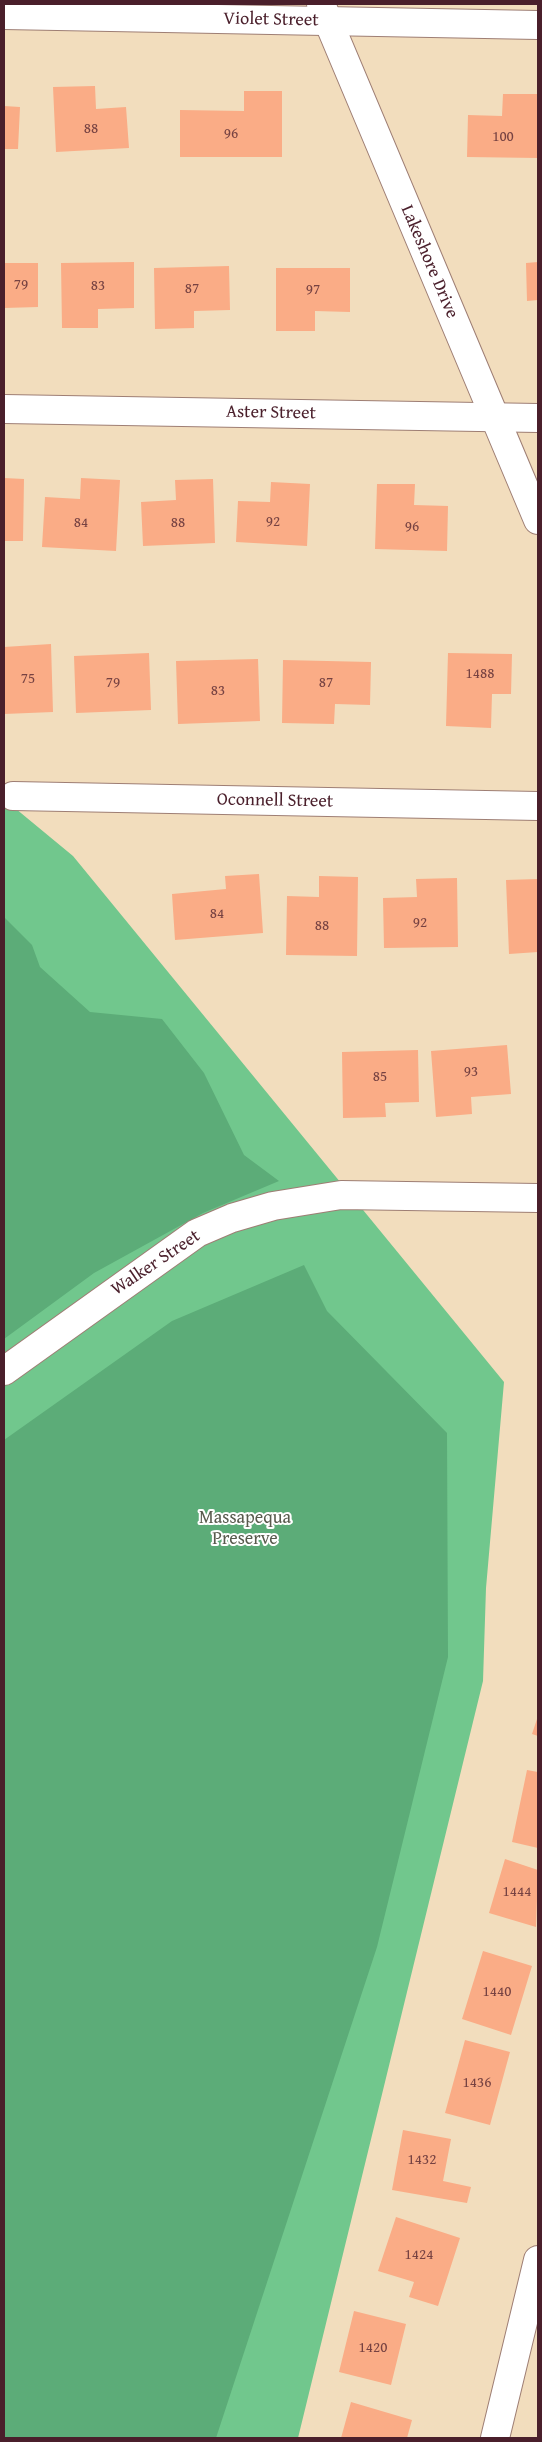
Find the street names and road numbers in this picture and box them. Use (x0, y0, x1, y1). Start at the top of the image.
street label: Violet Street (223, 8, 319, 32)
street label: Lakeshore Drive (395, 202, 463, 322)
street label: Aster Street (226, 401, 316, 425)
street label: Oconnell Street (217, 789, 333, 813)
street label: Walker Street (108, 1225, 204, 1301)

